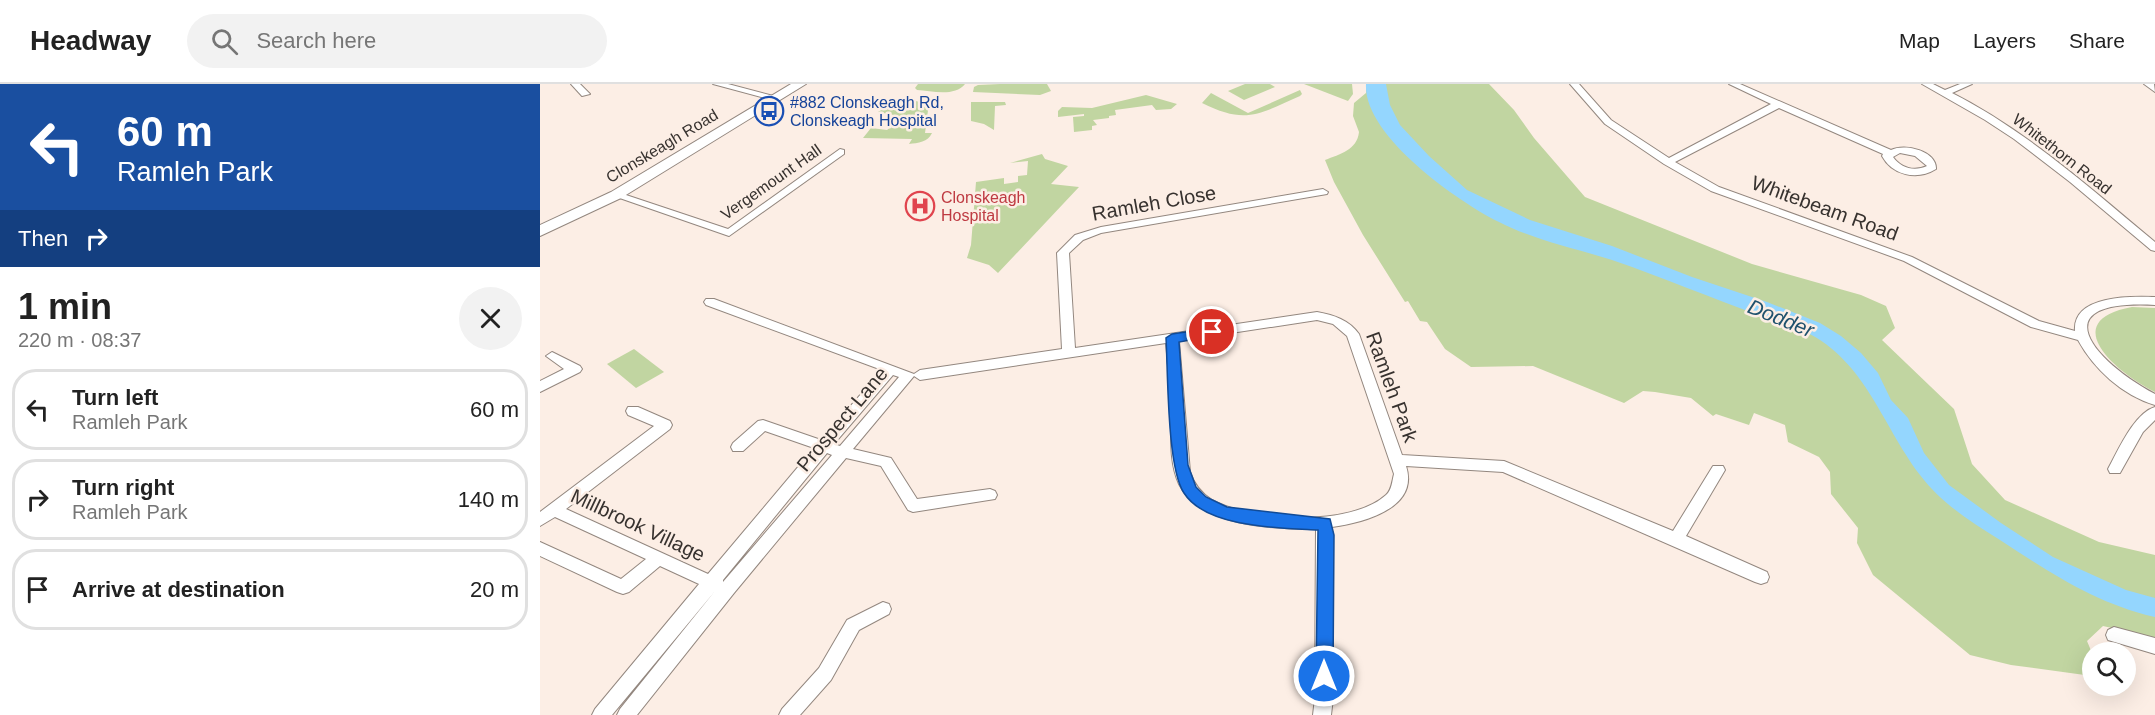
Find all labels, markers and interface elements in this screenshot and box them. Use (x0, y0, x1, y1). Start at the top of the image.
search box (187, 14, 607, 68)
text: Headway (30, 25, 151, 56)
icon: search (208, 25, 241, 58)
text: Search here (256, 28, 376, 53)
text: Map (1899, 29, 1940, 52)
text: Layers (1973, 29, 2036, 52)
text: Share (2069, 29, 2125, 52)
place label: #882 Clonskeagh Rd, Clonskeagh Hospital (790, 94, 944, 129)
bus stop icon: #882 Clonskeagh Rd, Clonskeagh Hospital (753, 95, 785, 127)
street label: Clonskeagh Road (603, 106, 721, 186)
icon: left (18, 108, 96, 186)
text: 60 m (117, 108, 213, 155)
street label: Whitethorn Road (2009, 110, 2115, 198)
street label: Vergemount Hall (718, 141, 824, 223)
text: Ramleh Park (117, 157, 273, 187)
street label: Whitebeam Road (1749, 171, 1901, 245)
street label: Ramleh Close (1090, 181, 1218, 225)
place label: Clonskeagh Hospital (941, 189, 1026, 224)
hospital icon: Clonskeagh Hospital (904, 190, 936, 222)
icon: right (80, 222, 113, 255)
text: Then (18, 226, 68, 251)
text: 1 min (18, 286, 112, 327)
button: close (459, 287, 522, 350)
water label: Dodder (1745, 294, 1818, 342)
pin (1186, 306, 1237, 357)
icon: arrive (1195, 315, 1228, 348)
text: 220 m · 08:37 (18, 329, 141, 351)
street label: Ramleh Park (1362, 329, 1422, 446)
street label: Prospect Lane (792, 363, 892, 475)
text: Turn left (72, 385, 158, 410)
icon: left (21, 393, 54, 426)
text: 60 m (470, 397, 519, 422)
text: Ramleh Park (72, 411, 188, 433)
text: Turn right (72, 475, 174, 500)
icon: right (21, 483, 54, 516)
street label: Millbrook Village (568, 484, 708, 566)
text: 140 m (458, 487, 519, 512)
text: Ramleh Park (72, 501, 188, 523)
icon: arrive (21, 573, 54, 606)
text: Arrive at destination (72, 577, 285, 602)
text: 20 m (470, 577, 519, 602)
map controls (2082, 642, 2136, 696)
button: search (2082, 642, 2136, 696)
position arrow (1292, 644, 1356, 708)

